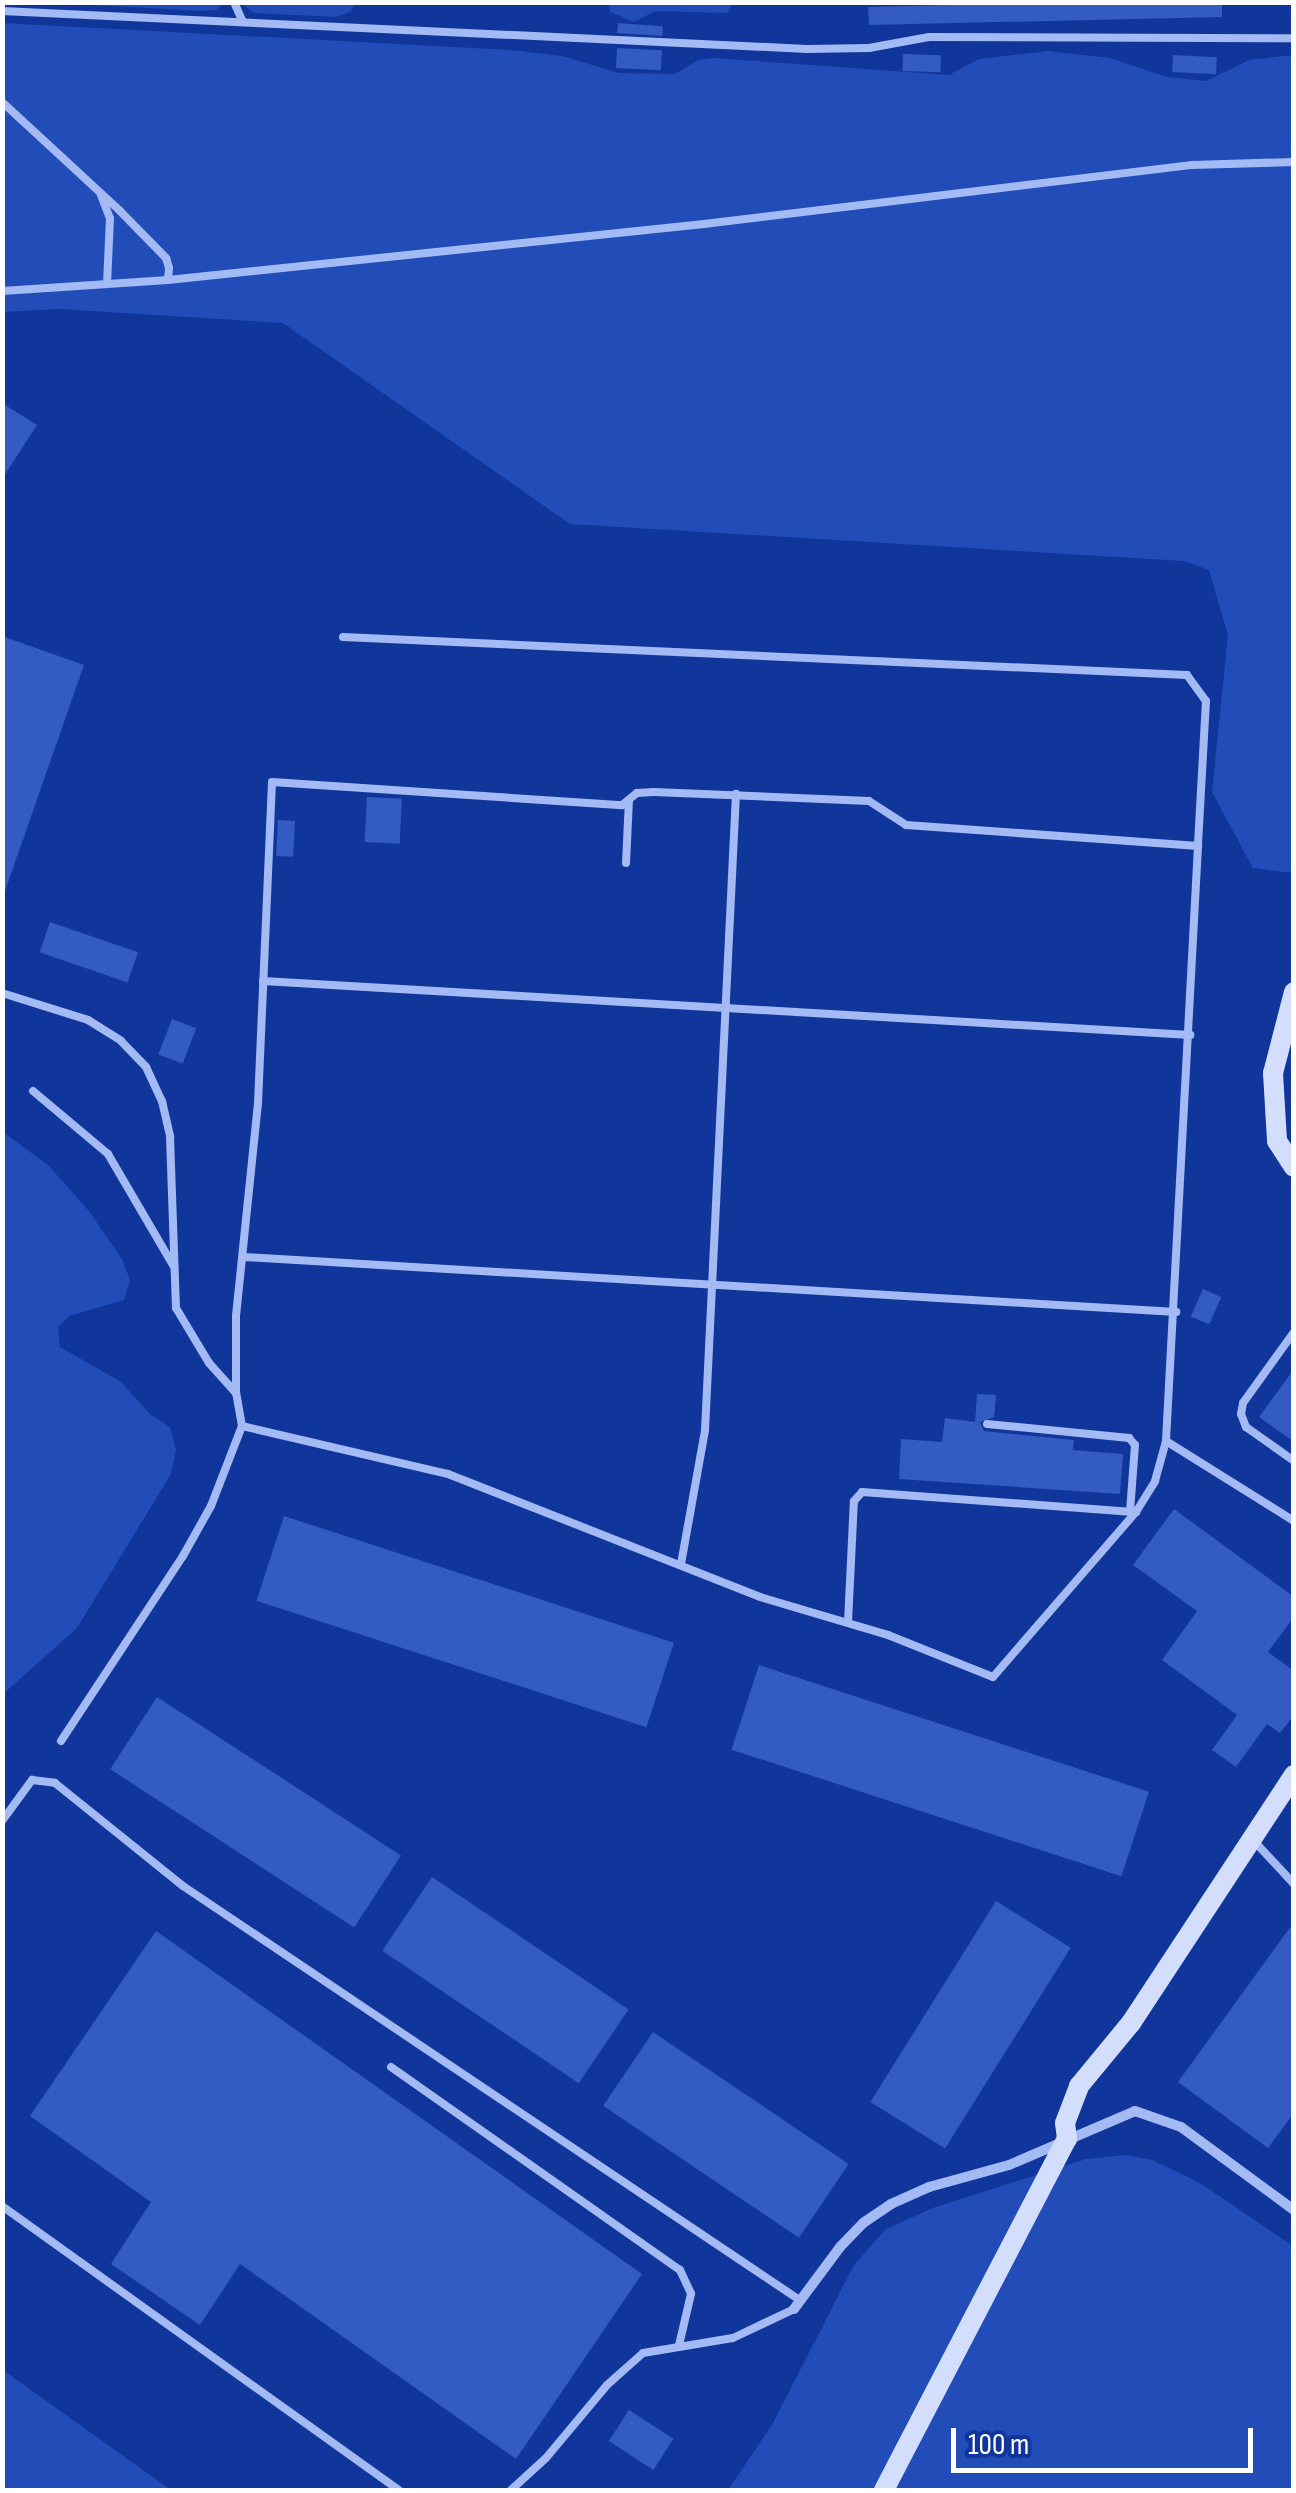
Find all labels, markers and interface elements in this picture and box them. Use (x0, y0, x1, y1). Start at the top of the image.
scale bar (956, 2408, 1258, 2470)
text: 100 m (968, 2427, 1029, 2463)

